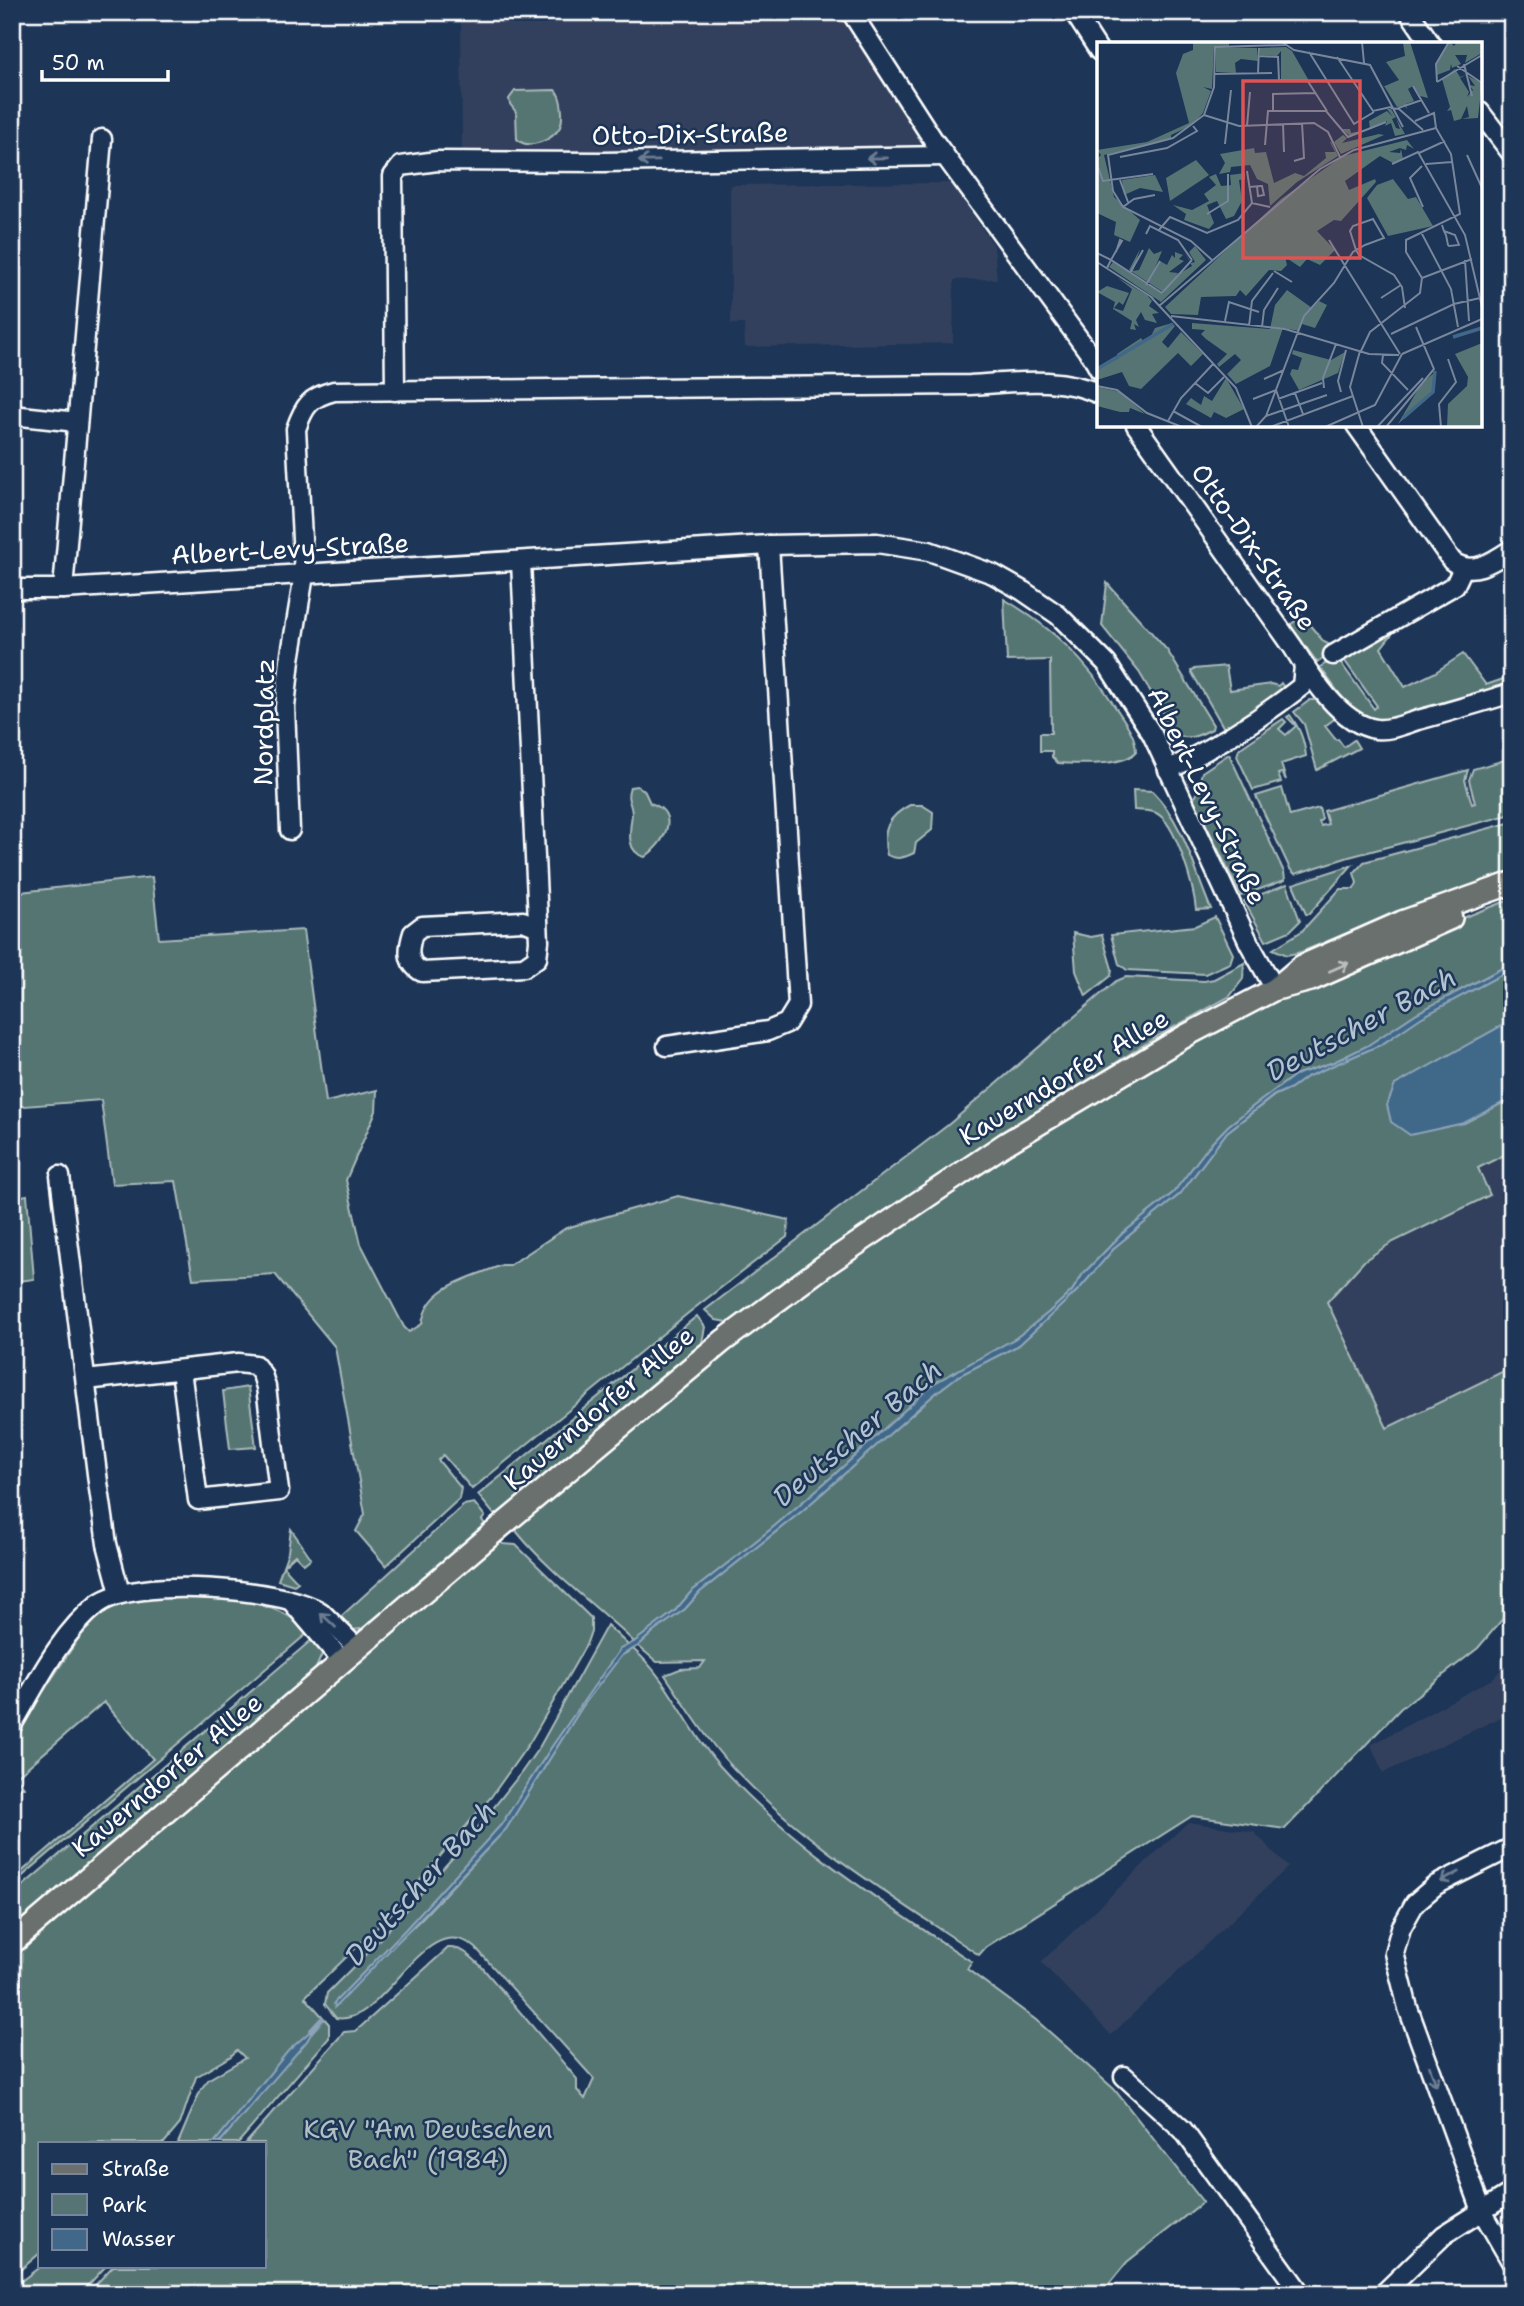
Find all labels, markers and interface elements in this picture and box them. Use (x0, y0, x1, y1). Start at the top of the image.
scale bar (42, 38, 168, 82)
inset map (1097, 42, 1482, 427)
text: 50 m (52, 49, 105, 77)
street label: Otto-Dix-Straße (591, 114, 789, 153)
one-way arrow (865, 151, 888, 164)
one-way arrow (638, 154, 661, 168)
street label: Otto-Dix-Straße (1184, 456, 1325, 637)
street label: Albert-Levy-Straße (170, 525, 410, 572)
street label: Nordplatz (245, 658, 282, 786)
street label: Albert-Levy-Straße (1139, 681, 1275, 911)
water label: Deutscher Bach (1259, 958, 1463, 1090)
one-way arrow (1328, 960, 1349, 973)
street label: Kauerndorfer Allee (952, 1000, 1175, 1153)
street label: Kauerndorfer Allee (496, 1318, 701, 1498)
water label: Deutscher Bach (764, 1351, 950, 1515)
one-way arrow (320, 1611, 337, 1628)
street label: Kauerndorfer Allee (64, 1685, 269, 1865)
water label: Deutscher Bach (335, 1792, 505, 1974)
one-way arrow (1441, 1871, 1461, 1885)
one-way arrow (1427, 2065, 1440, 2087)
park label: KGV "Am Deutschen Bach" (1984) (303, 2111, 553, 2176)
legend (38, 2142, 266, 2268)
text: Straße (102, 2155, 170, 2183)
text: Park (102, 2191, 147, 2219)
text: Wasser (102, 2225, 176, 2253)

